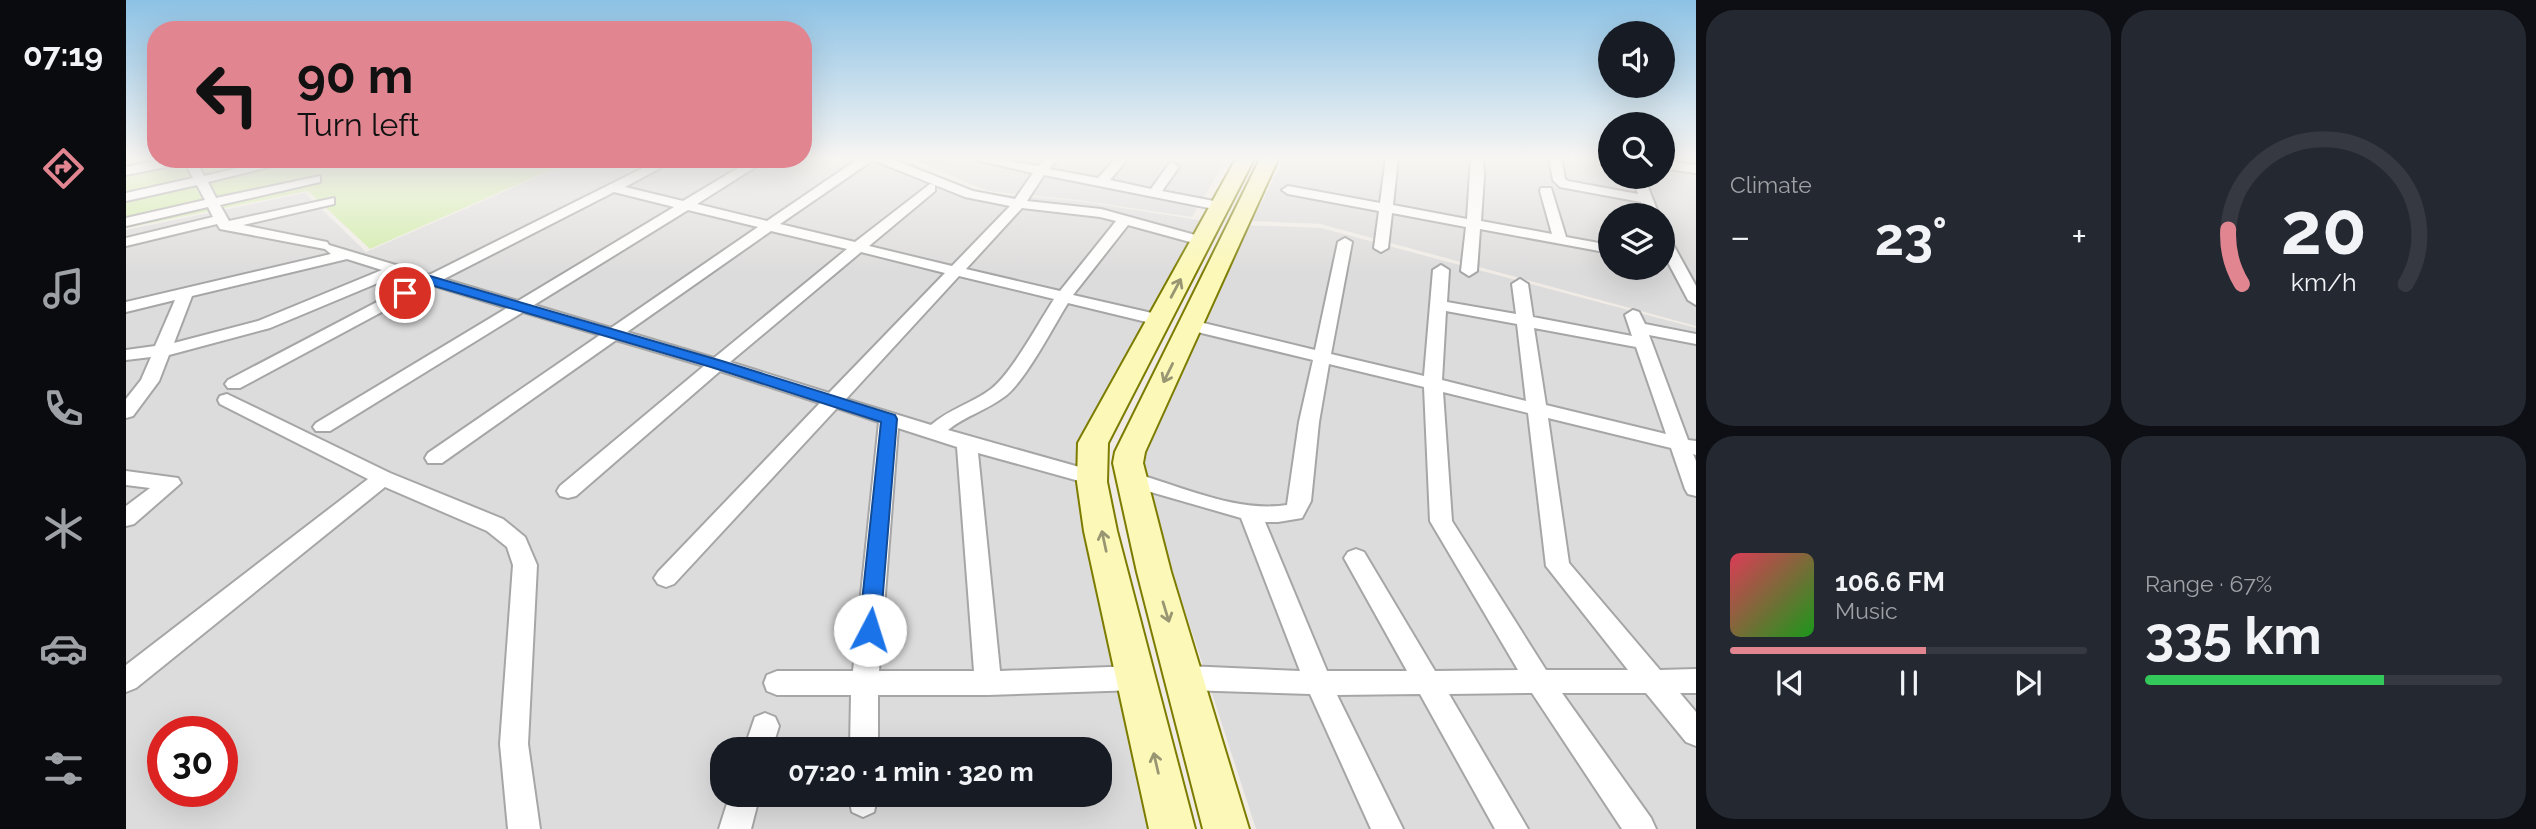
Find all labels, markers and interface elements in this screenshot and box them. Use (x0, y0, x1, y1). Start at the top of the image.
map controls (1598, 21, 1675, 280)
button: sound (1598, 21, 1675, 98)
text: 07:19 (23, 36, 103, 73)
text: 90 m (297, 47, 413, 104)
icon: left (182, 49, 273, 140)
text: Turn left (297, 106, 419, 143)
button: search (1598, 112, 1675, 189)
icon: directions (39, 144, 88, 193)
text: Climate (1730, 171, 1812, 198)
text: 20 (2281, 186, 2366, 271)
button: layers (1598, 203, 1675, 280)
text: 23° (1875, 206, 1947, 267)
text: − (1730, 214, 1750, 259)
text: + (2071, 214, 2087, 259)
pin (375, 263, 435, 323)
icon: music (39, 264, 88, 313)
text: km/h (2291, 267, 2356, 297)
icon: arrive (386, 274, 424, 312)
one-way arrow (1170, 278, 1184, 298)
one-way arrow (1160, 362, 1174, 383)
icon: phone (39, 384, 88, 433)
icon: climate (39, 504, 88, 553)
one-way arrow (1097, 530, 1110, 553)
text: 106.6 FM (1835, 567, 1945, 597)
text: Range · 67% (2145, 570, 2272, 597)
position arrow (833, 593, 907, 667)
text: Music (1835, 597, 1898, 624)
one-way arrow (1160, 600, 1173, 622)
text: 335 km (2145, 605, 2322, 666)
icon: car (39, 624, 88, 673)
icon: previous (1771, 664, 1809, 702)
icon: pause (1890, 664, 1928, 702)
icon: next (2009, 664, 2047, 702)
speed limit sign: 30 (147, 716, 238, 807)
icon: filters (39, 744, 88, 793)
one-way arrow (1149, 752, 1162, 774)
text: 07:20 · 1 min · 320 m (788, 757, 1034, 787)

